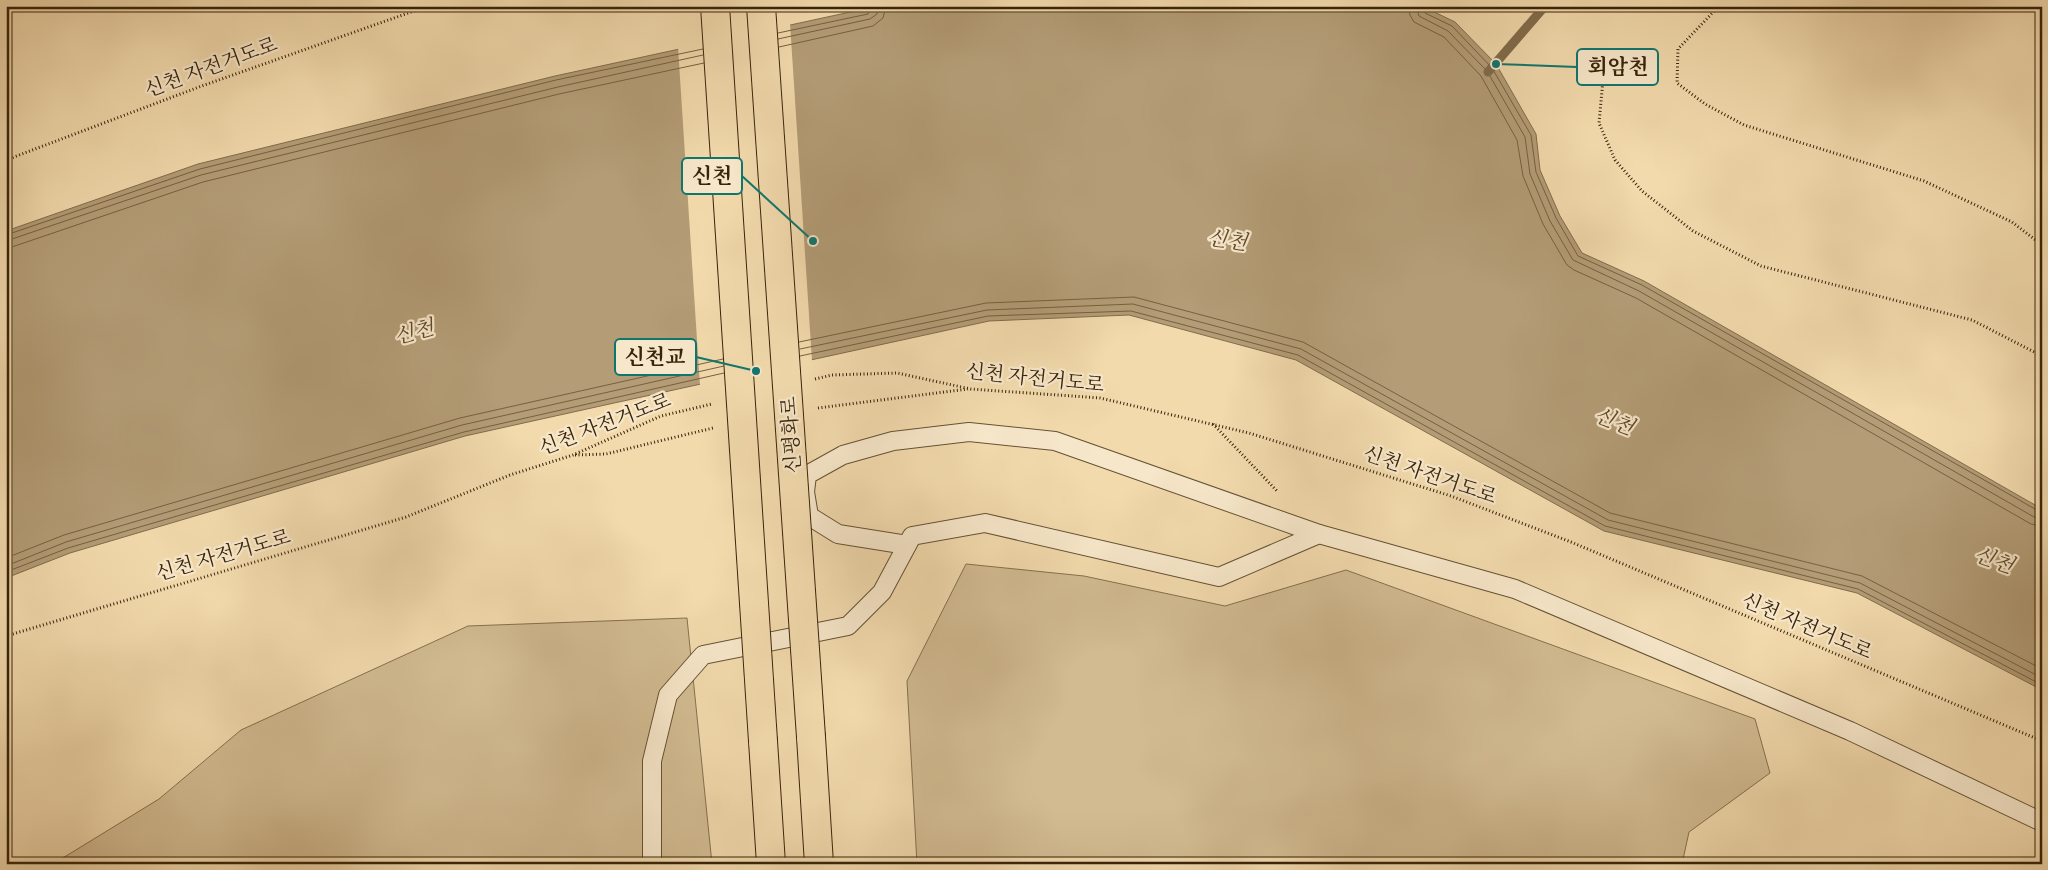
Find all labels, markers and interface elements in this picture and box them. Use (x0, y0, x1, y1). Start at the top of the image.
street label: 신천 자전거도로 (141, 31, 281, 103)
callout: 회암천 (1577, 49, 1658, 85)
text: 회암천 (1588, 53, 1648, 81)
callout: 신천 (682, 158, 742, 194)
text: 신천 (692, 162, 732, 190)
water label: 신천 (1205, 223, 1251, 257)
water label: 신천 (391, 313, 439, 351)
callout: 신천교 (615, 339, 696, 375)
text: 신천교 (625, 343, 685, 371)
street label: 신천 자전거도로 (964, 357, 1106, 399)
street label: 신천 자전거도로 (535, 386, 675, 462)
street label: 신평화로 (775, 396, 807, 474)
water label: 신천 (1590, 400, 1640, 442)
street label: 신천 자전거도로 (1360, 440, 1500, 510)
street label: 신천 자전거도로 (152, 523, 294, 587)
water label: 신천 (1970, 540, 2019, 581)
street label: 신천 자전거도로 (1738, 586, 1876, 666)

